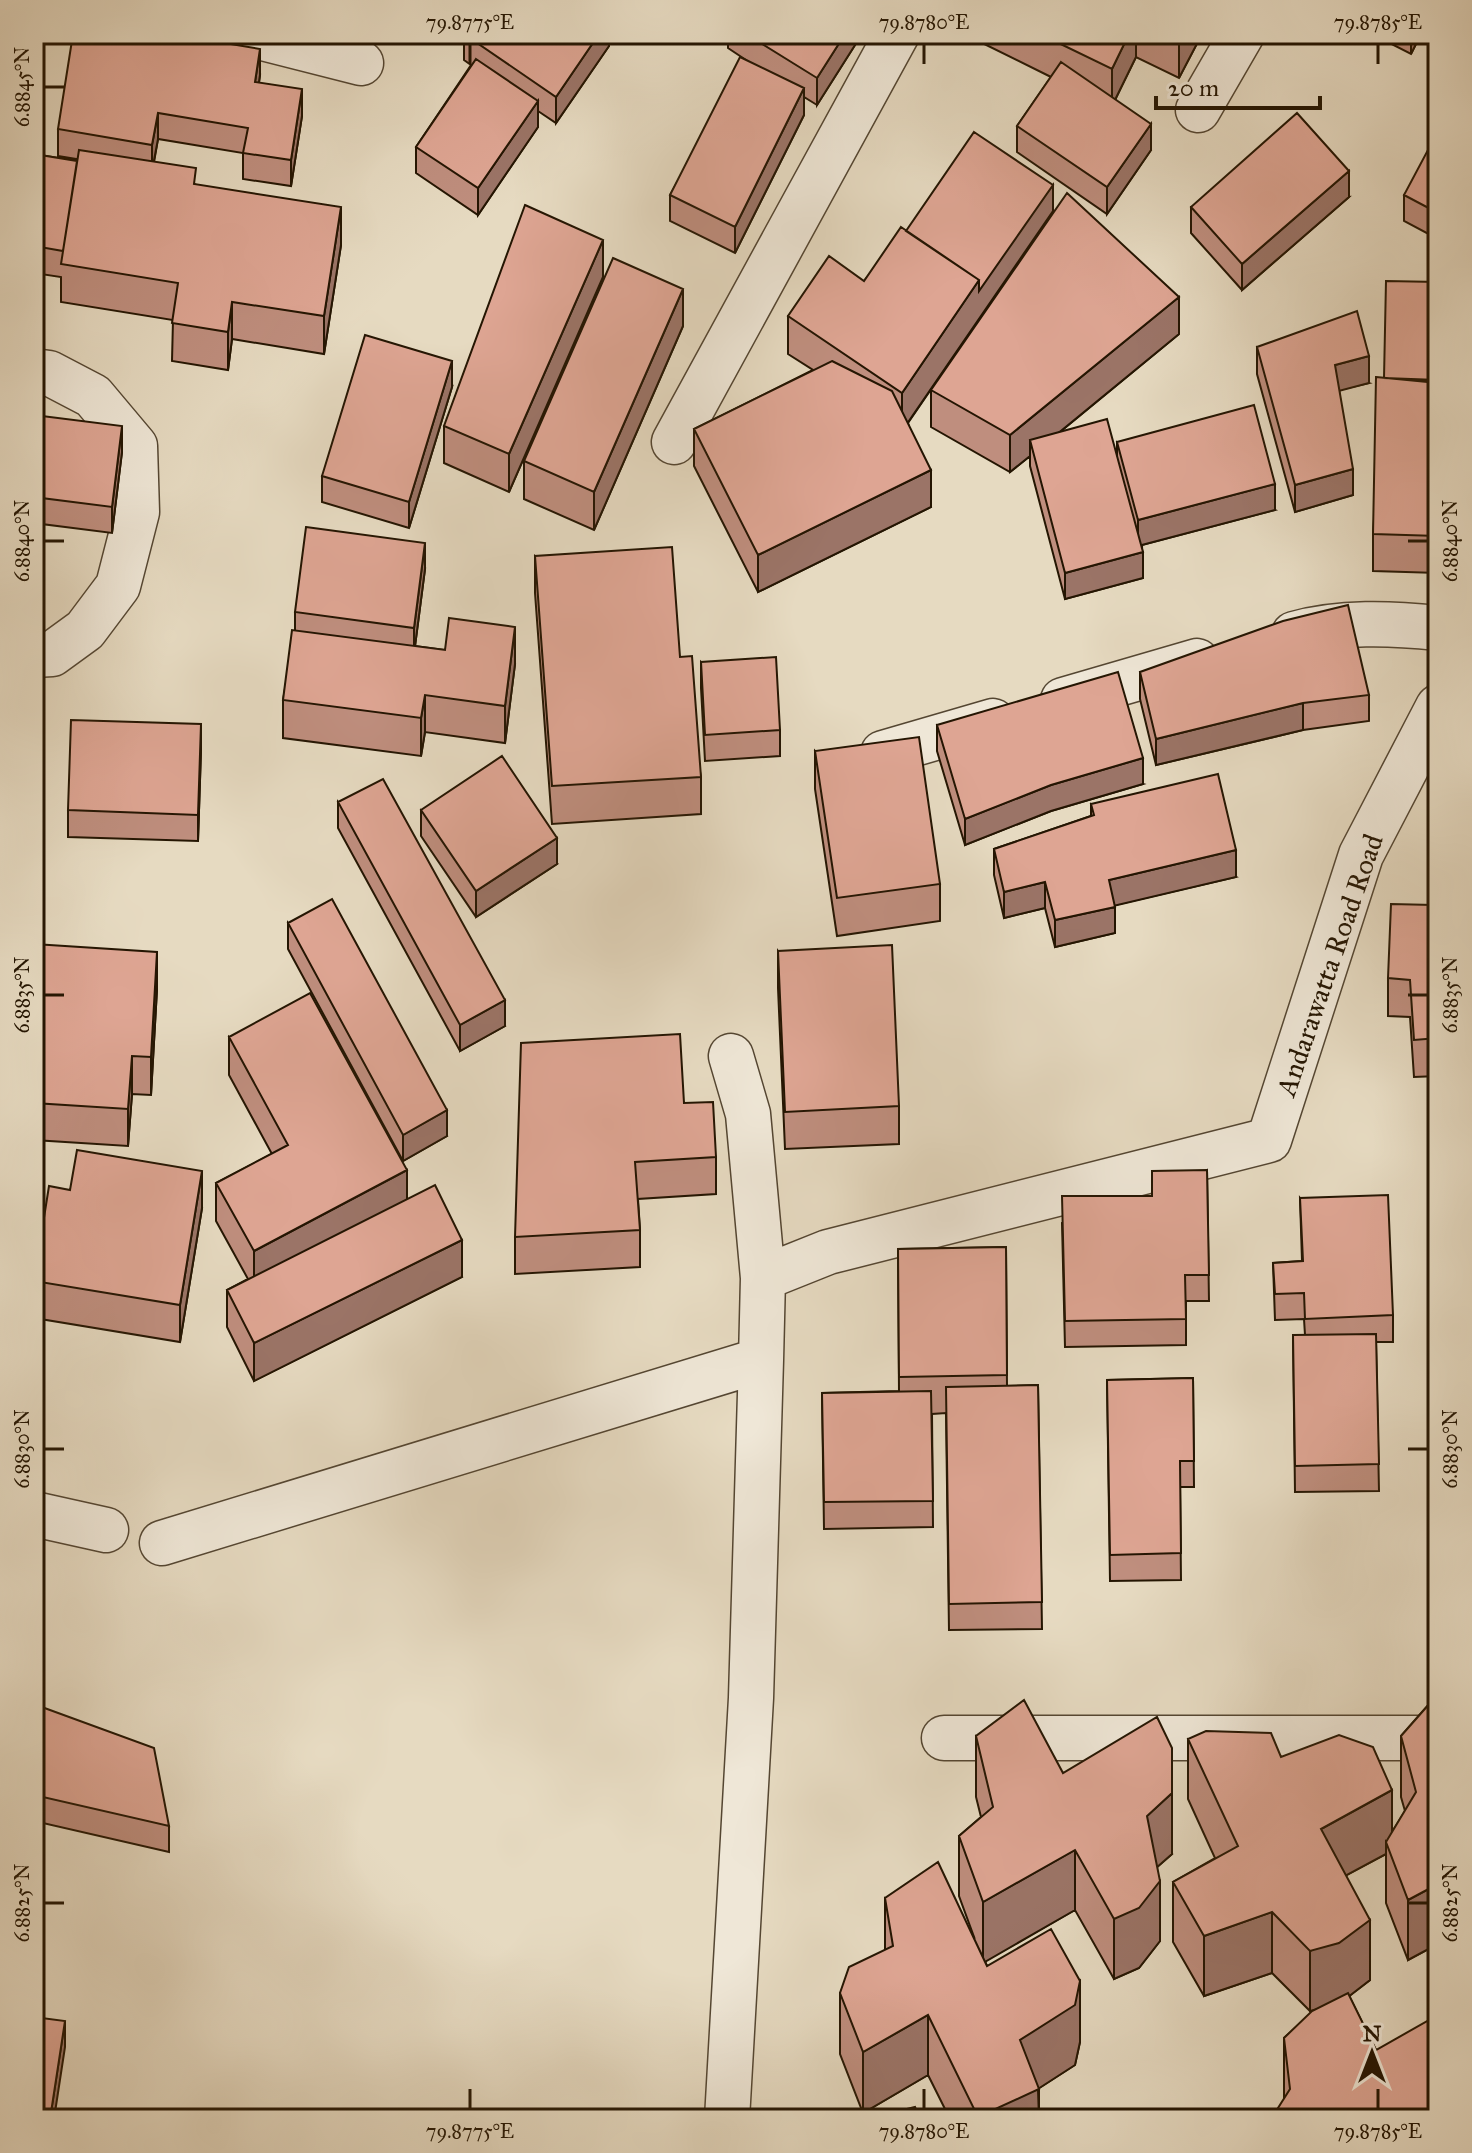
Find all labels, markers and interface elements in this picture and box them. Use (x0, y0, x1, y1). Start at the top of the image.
text: 79.8775°E (426, 10, 514, 34)
text: 79.8780°E (879, 10, 969, 34)
text: 79.8785°E (1334, 10, 1422, 34)
text: 6.8845°N (10, 47, 34, 127)
scale bar (1156, 60, 1320, 110)
text: 20 m (1168, 73, 1219, 103)
text: 6.8840°N (10, 500, 34, 582)
text: 6.8840°N (1438, 500, 1462, 582)
street label: Andarawatta Road Road (1268, 829, 1391, 1102)
text: 6.8835°N (10, 956, 34, 1034)
text: 6.8835°N (1438, 956, 1462, 1034)
text: 6.8830°N (10, 1409, 34, 1489)
text: 6.8830°N (1438, 1409, 1462, 1489)
text: 6.8825°N (10, 1864, 34, 1942)
text: 6.8825°N (1438, 1864, 1462, 1942)
north arrow (1332, 2013, 1412, 2093)
text: N (1363, 2020, 1382, 2047)
text: 79.8775°E (426, 2119, 514, 2143)
text: 79.8780°E (879, 2119, 969, 2143)
text: 79.8785°E (1334, 2119, 1422, 2143)

